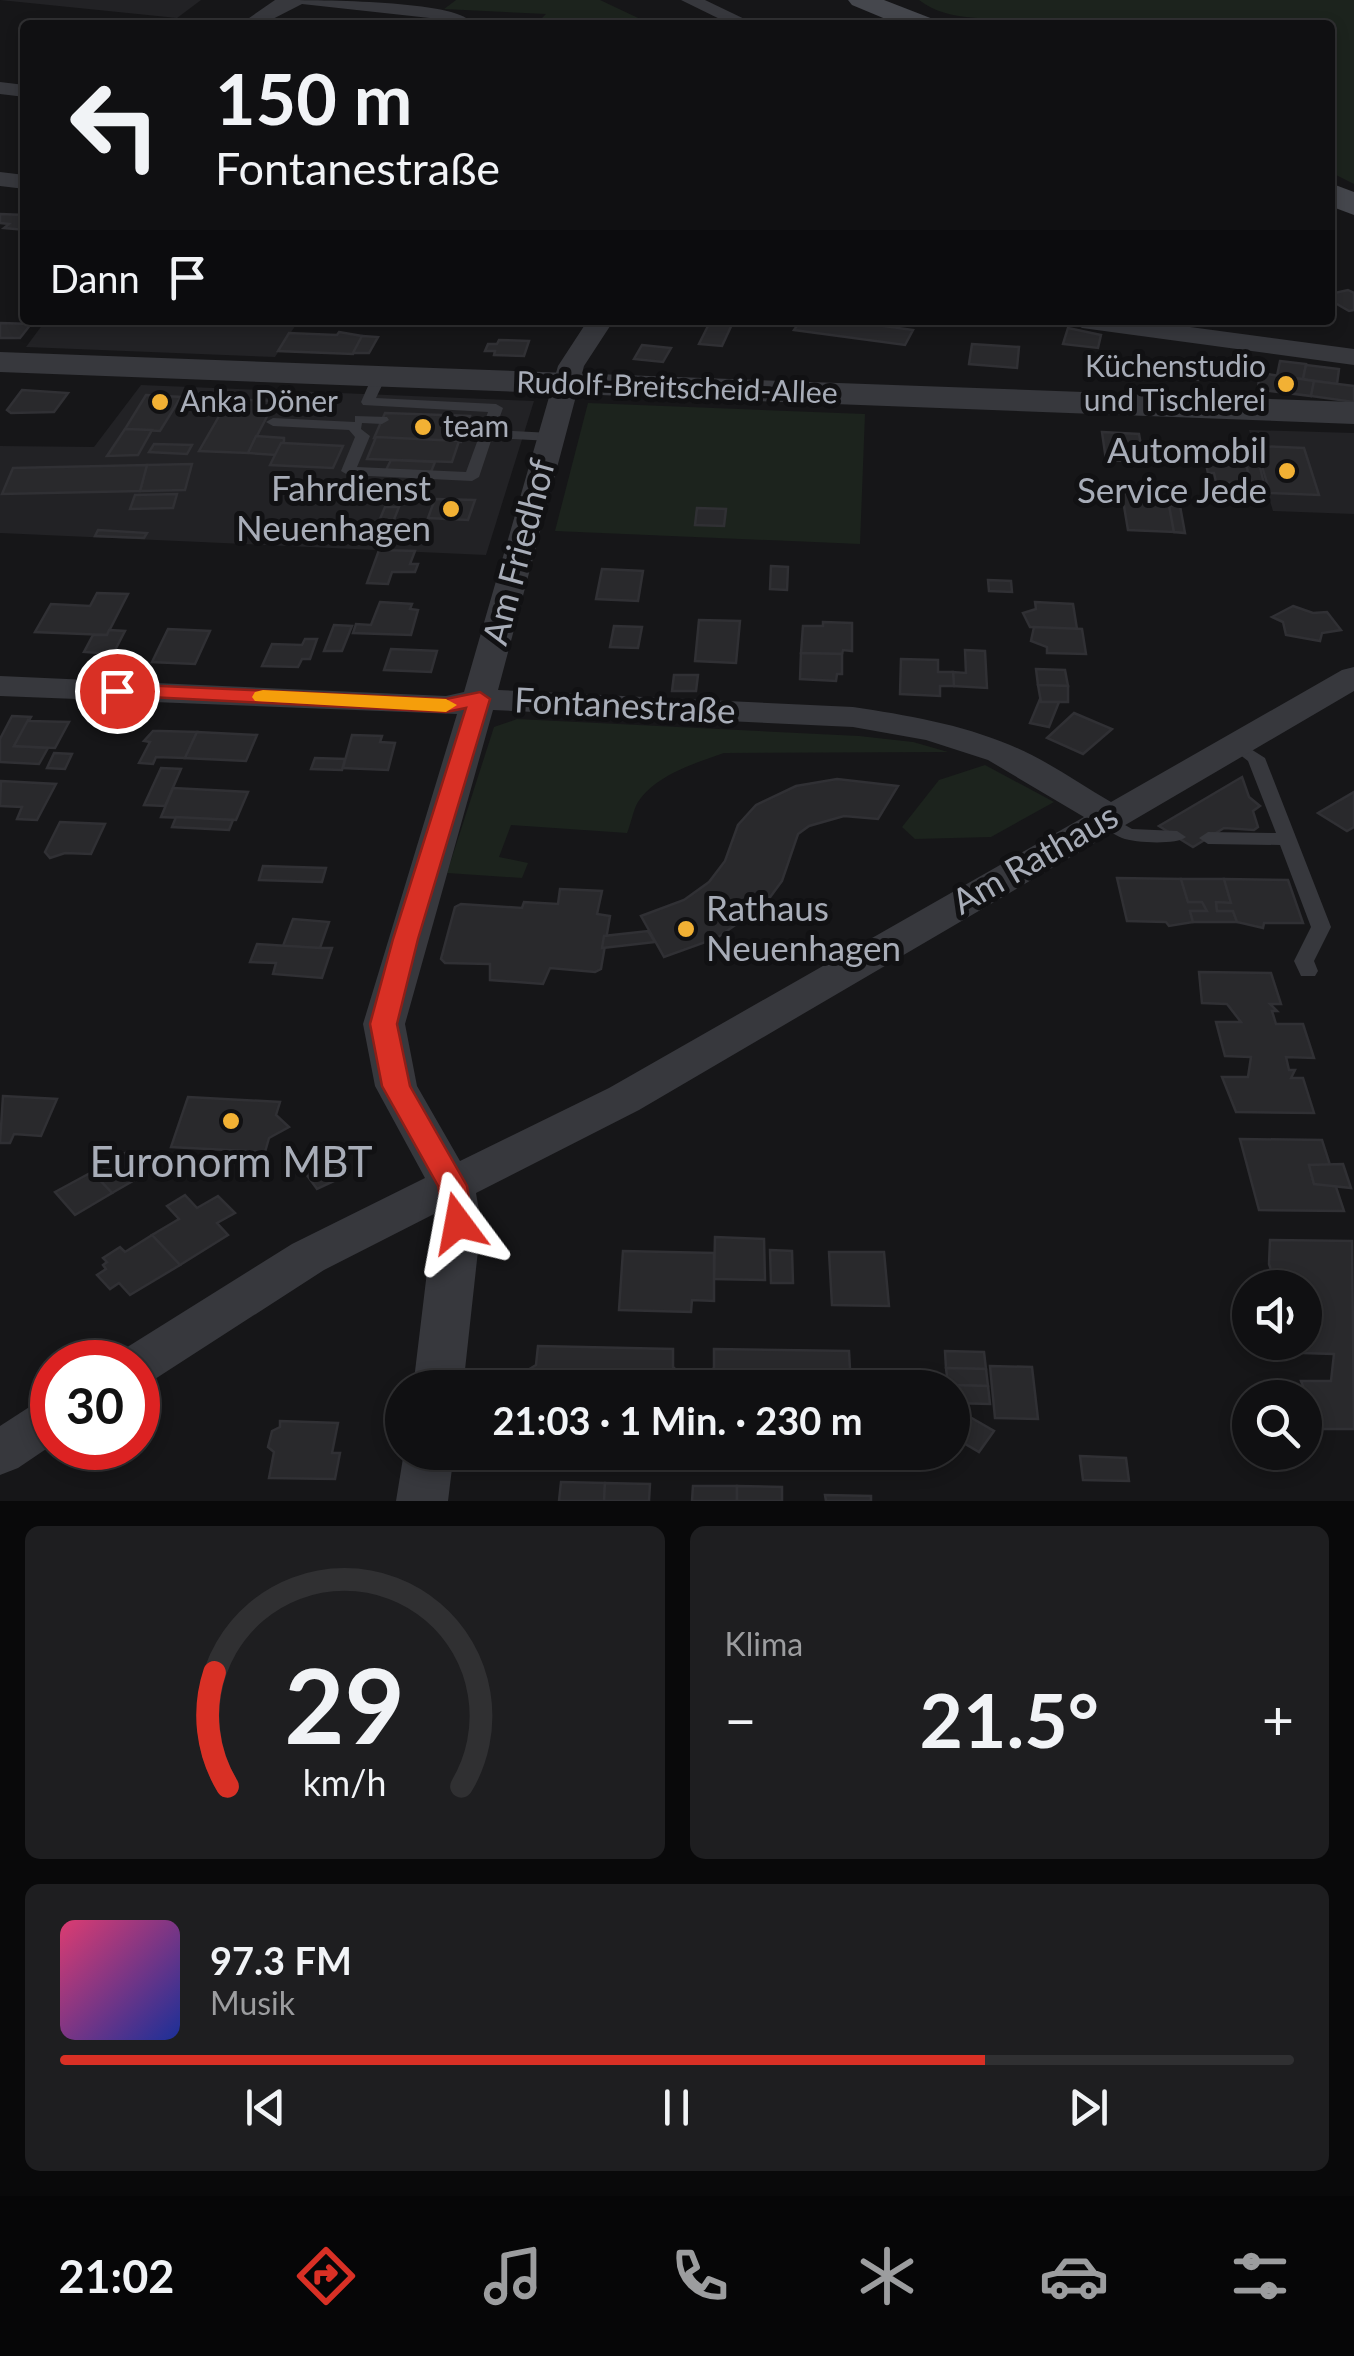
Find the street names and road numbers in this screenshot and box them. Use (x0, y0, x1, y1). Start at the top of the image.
street label: Rudolf-Breitscheid-Allee (516, 362, 838, 410)
street label: Am Friedhof (472, 454, 562, 649)
street label: Fontanestraße (513, 677, 737, 731)
street label: Am Rathaus (944, 793, 1124, 922)

